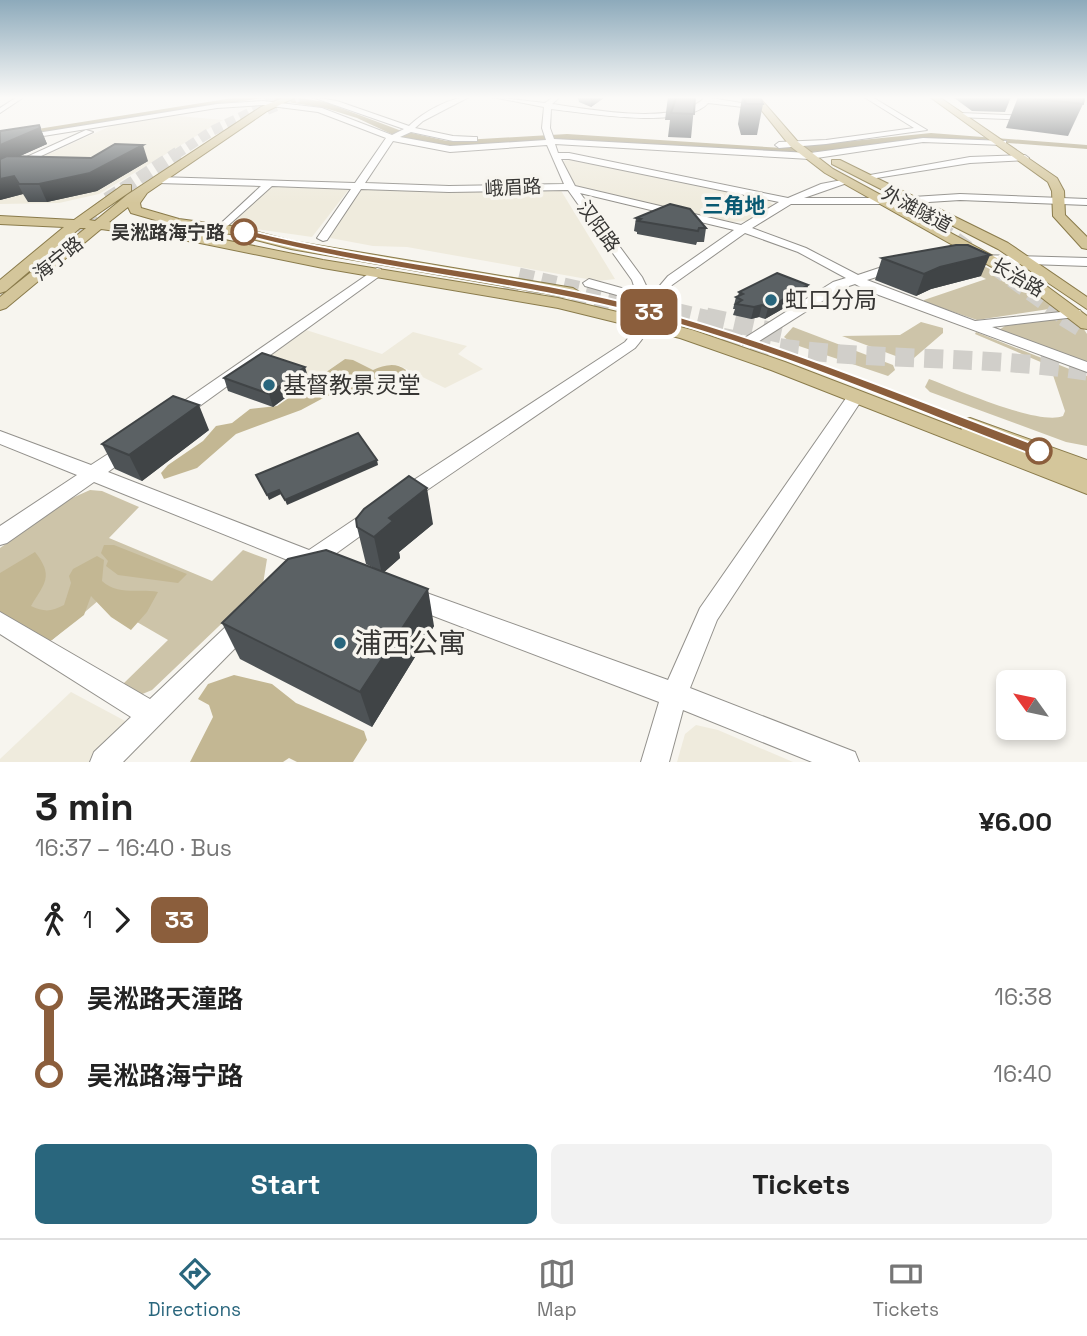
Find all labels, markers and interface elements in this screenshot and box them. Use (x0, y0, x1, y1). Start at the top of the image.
street label: 峨眉路 (484, 174, 542, 201)
street label: 外滩隧道 (877, 181, 956, 238)
district label: 三角地 (703, 192, 766, 219)
street label: 汉阳路 (572, 196, 625, 257)
marker: 吴淞路海宁路 (231, 219, 257, 245)
place label: 吴淞路海宁路 (111, 220, 225, 245)
street label: 海宁路 (28, 231, 88, 286)
street label: 长治路 (987, 252, 1049, 303)
place label: 虹口分局 (785, 285, 877, 315)
line badge: 33 (618, 289, 680, 335)
marker: 虹口分局 (763, 292, 779, 308)
text: 33 (634, 296, 664, 327)
place label: 基督教景灵堂 (283, 370, 421, 400)
marker: 基督教景灵堂 (261, 377, 277, 393)
unlabelled marker (1026, 438, 1052, 464)
place label: 浦西公寓 (354, 625, 466, 661)
marker: 浦西公寓 (332, 635, 348, 651)
north arrow (996, 670, 1066, 740)
map controls (996, 670, 1066, 740)
text: 3 min (35, 783, 134, 831)
text: ¥6.00 (979, 805, 1052, 839)
text: 16:37 – 16:40 · Bus (35, 833, 232, 863)
icon: walk (35, 901, 73, 939)
icon: forward (103, 901, 141, 939)
text: 33 (165, 904, 194, 935)
text: 1 (83, 905, 93, 935)
text: 吴淞路天潼路 (87, 982, 243, 1016)
text: 16:38 (994, 982, 1052, 1012)
text: 吴淞路海宁路 (87, 1059, 243, 1093)
text: 16:40 (993, 1059, 1052, 1089)
button: Start (35, 1144, 537, 1224)
button: Tickets (551, 1144, 1052, 1224)
tab: Directions (148, 1255, 241, 1322)
tab: Map (537, 1255, 577, 1322)
tab: Tickets (873, 1255, 939, 1322)

